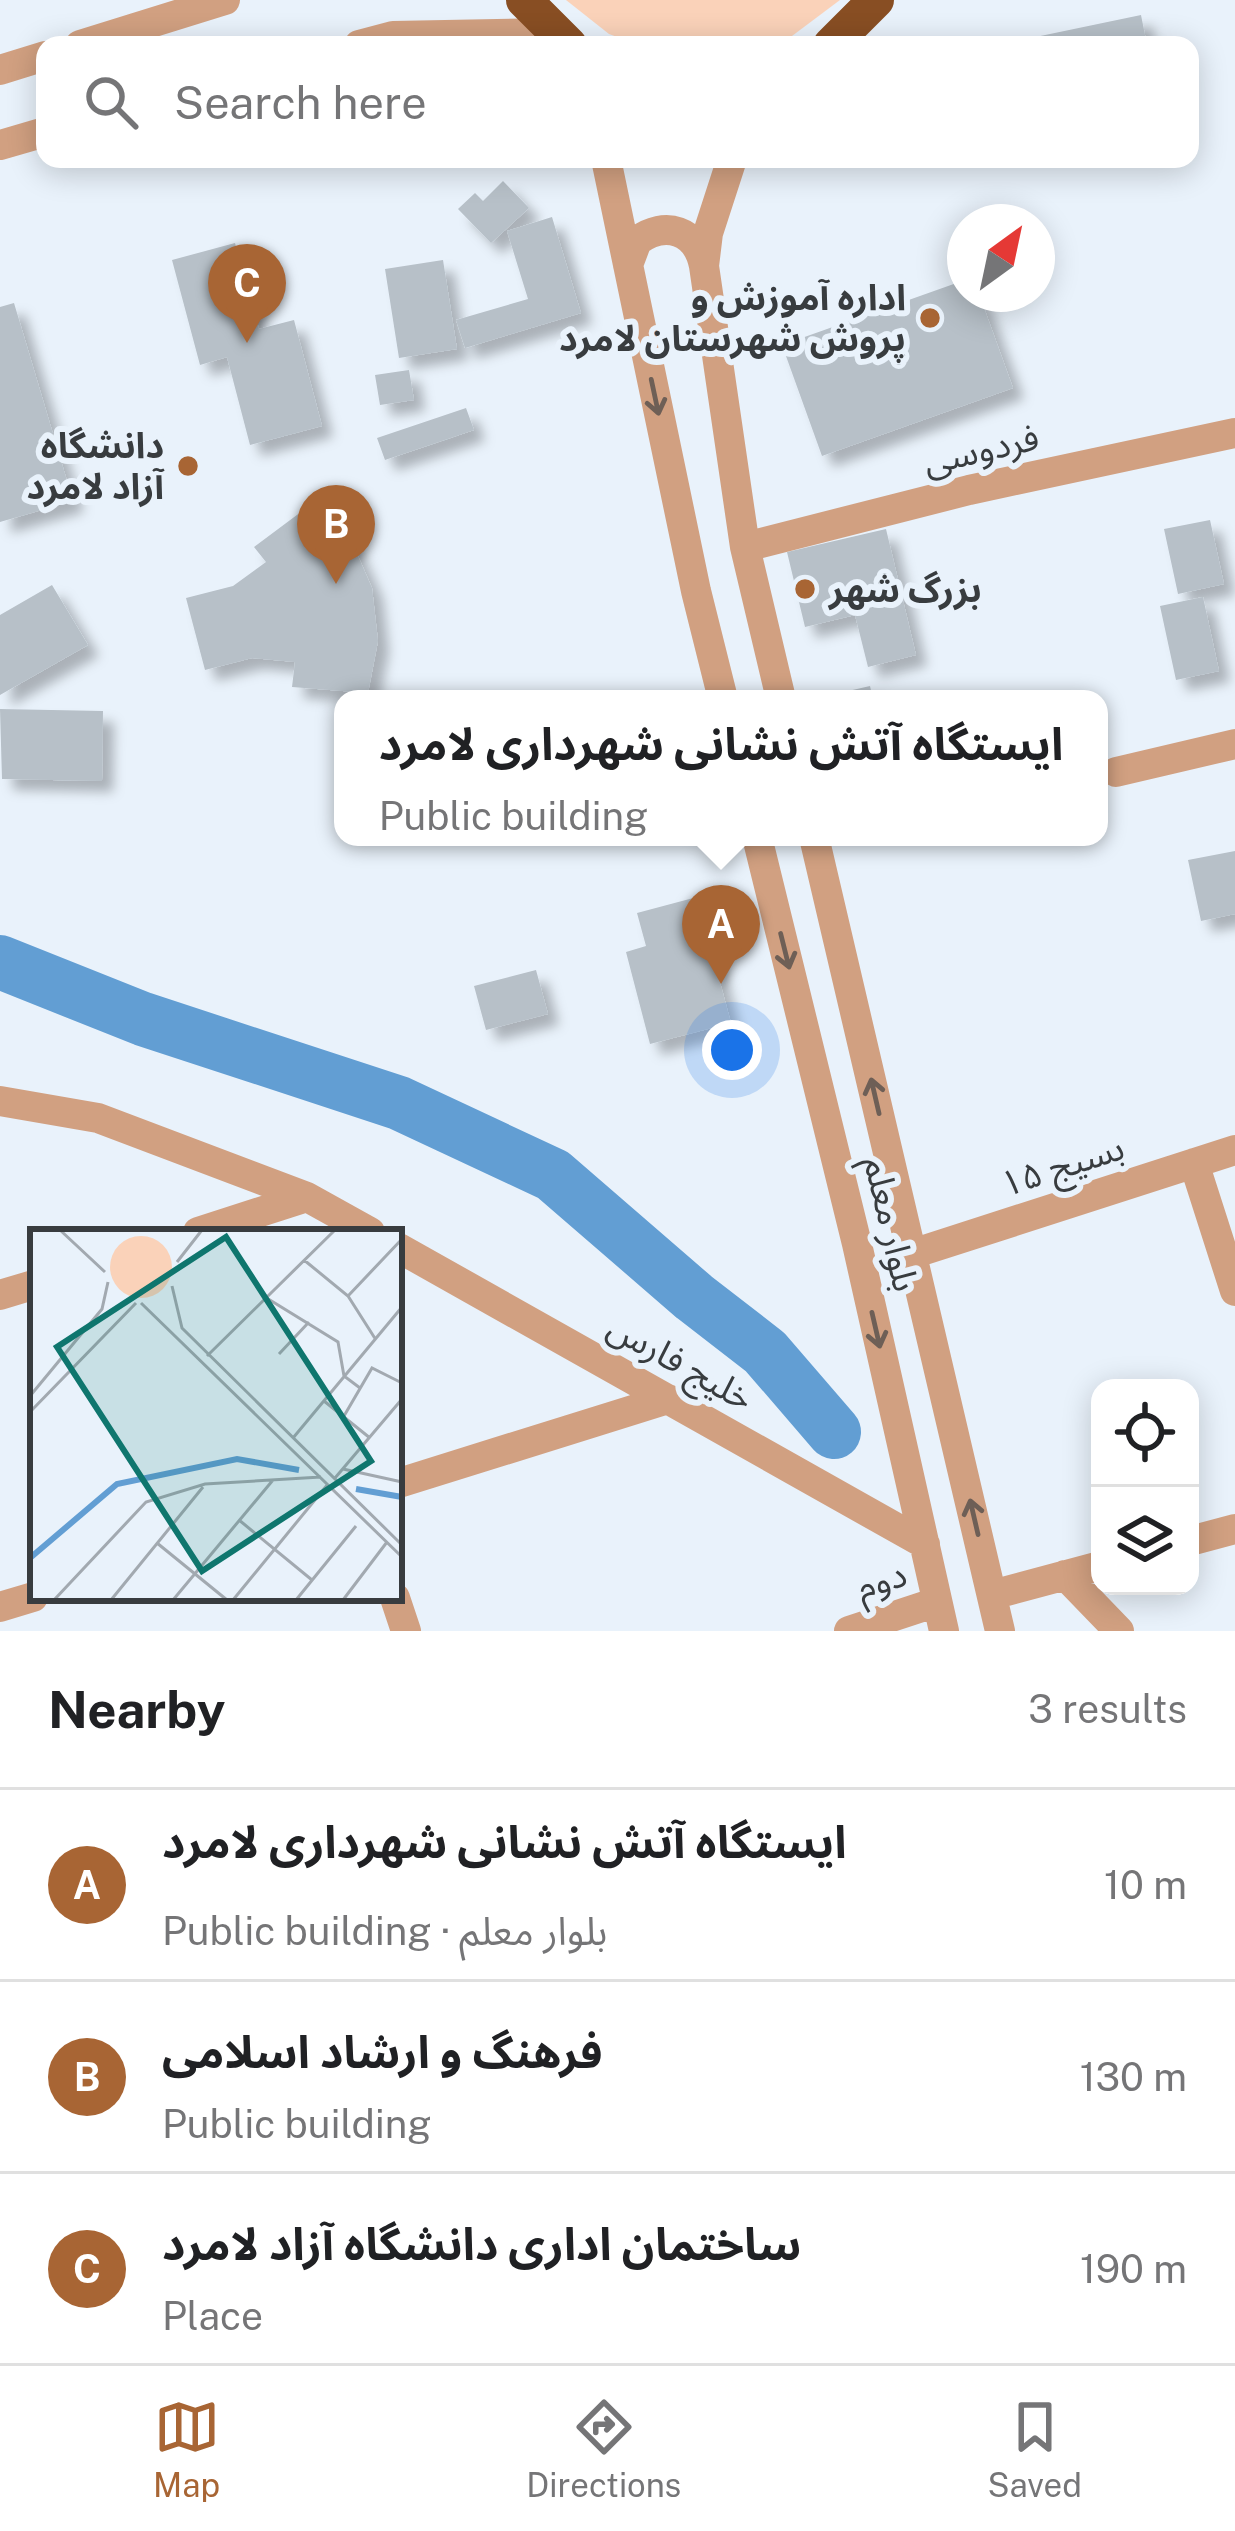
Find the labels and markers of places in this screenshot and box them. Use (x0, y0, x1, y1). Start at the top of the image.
pin: C (208, 244, 286, 343)
place label: اداره آموزش و پروش شهرستان لامرد (559, 276, 906, 363)
marker: اداره آموزش و پروش شهرستان لامرد (917, 305, 943, 331)
place label: دانشگاه آزاد لامرد (26, 424, 165, 508)
marker: دانشگاه آزاد لامرد (175, 453, 201, 479)
pin: B (297, 485, 375, 584)
place label: بزرگ شهر (827, 568, 982, 611)
marker: بزرگ شهر (792, 576, 818, 602)
pin: A (682, 885, 760, 984)

